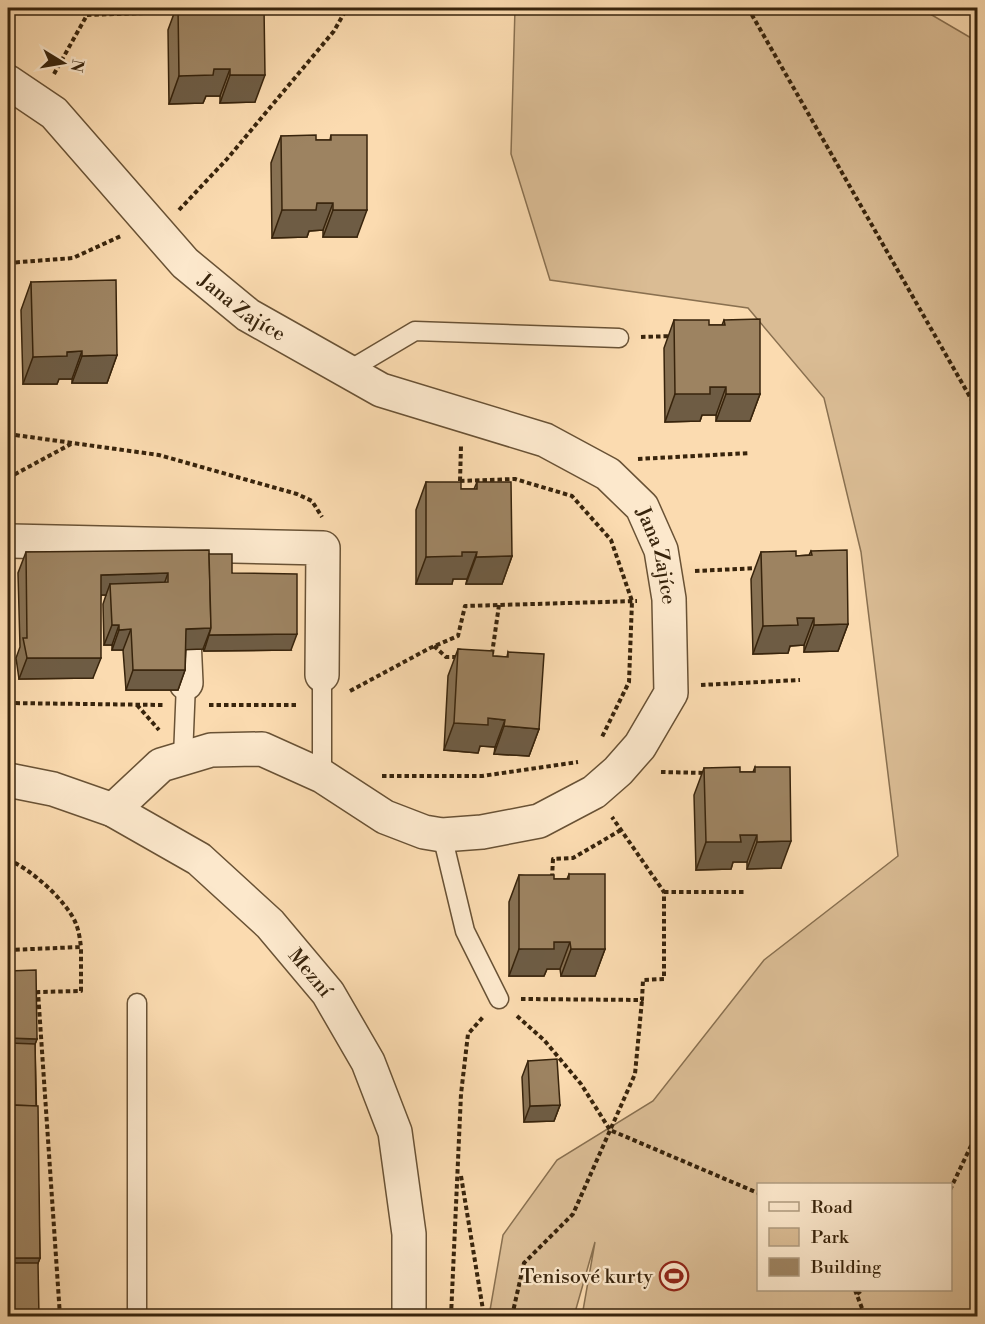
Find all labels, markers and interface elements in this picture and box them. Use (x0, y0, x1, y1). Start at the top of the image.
north arrow (33, 33, 93, 93)
text: N (66, 58, 88, 74)
street label: Jana Zajíce (192, 268, 289, 347)
street label: Jana Zajíce (629, 503, 680, 605)
street label: Mezní (282, 944, 338, 1004)
legend (757, 1183, 952, 1291)
text: Road (811, 1196, 854, 1219)
text: Park (811, 1226, 850, 1249)
text: Building (810, 1256, 882, 1279)
sports icon: Tenisové kurty (658, 1260, 690, 1292)
place label: Tenisové kurty (520, 1265, 653, 1290)

